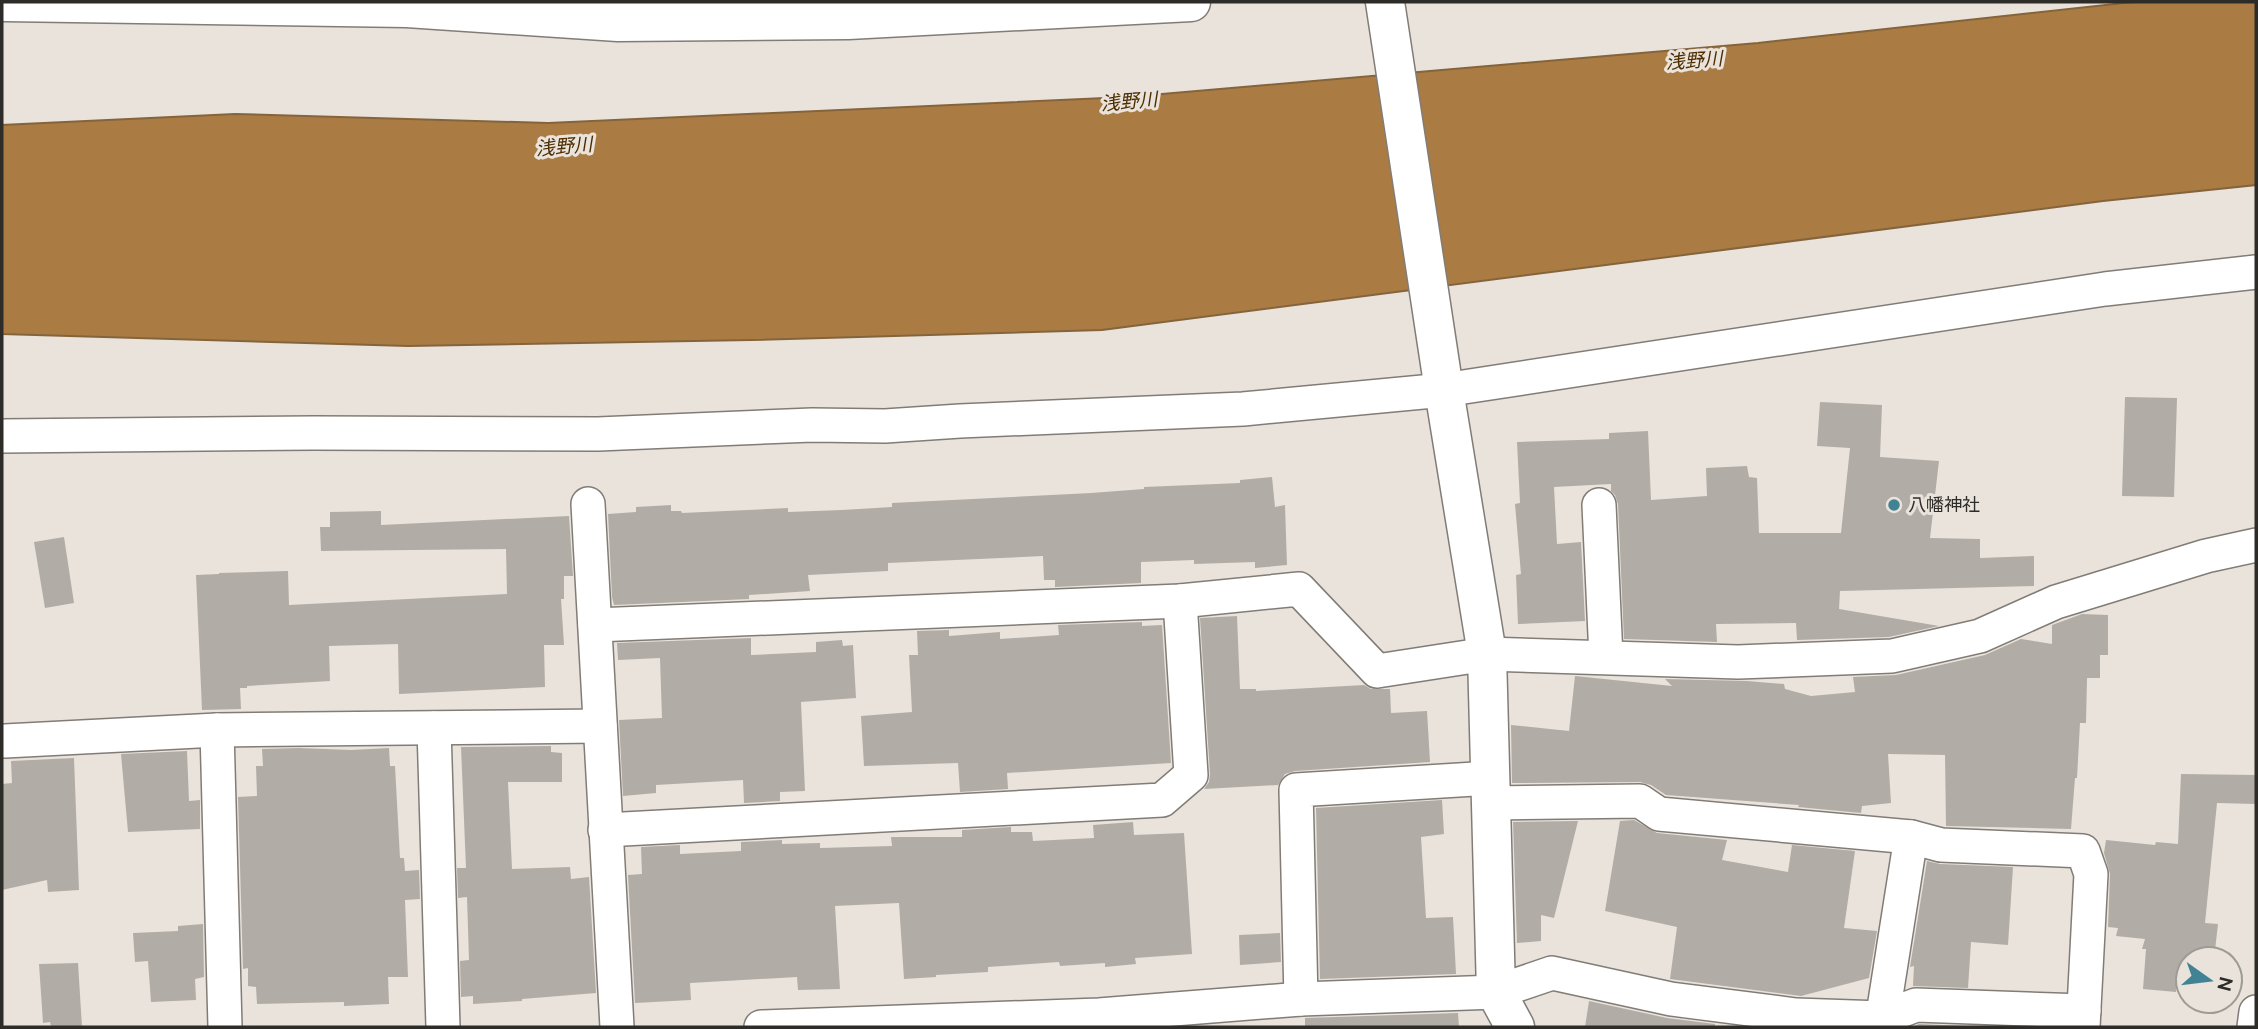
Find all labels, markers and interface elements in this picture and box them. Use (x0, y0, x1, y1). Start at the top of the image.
water label: 浅野川 (1665, 47, 1725, 73)
water label: 浅野川 (1100, 87, 1160, 114)
water label: 浅野川 (535, 132, 595, 159)
place label: 八幡神社 (1908, 494, 1980, 514)
marker: 八幡神社 (1886, 497, 1902, 513)
north arrow (2174, 945, 2244, 1015)
text: N (2213, 975, 2238, 994)

